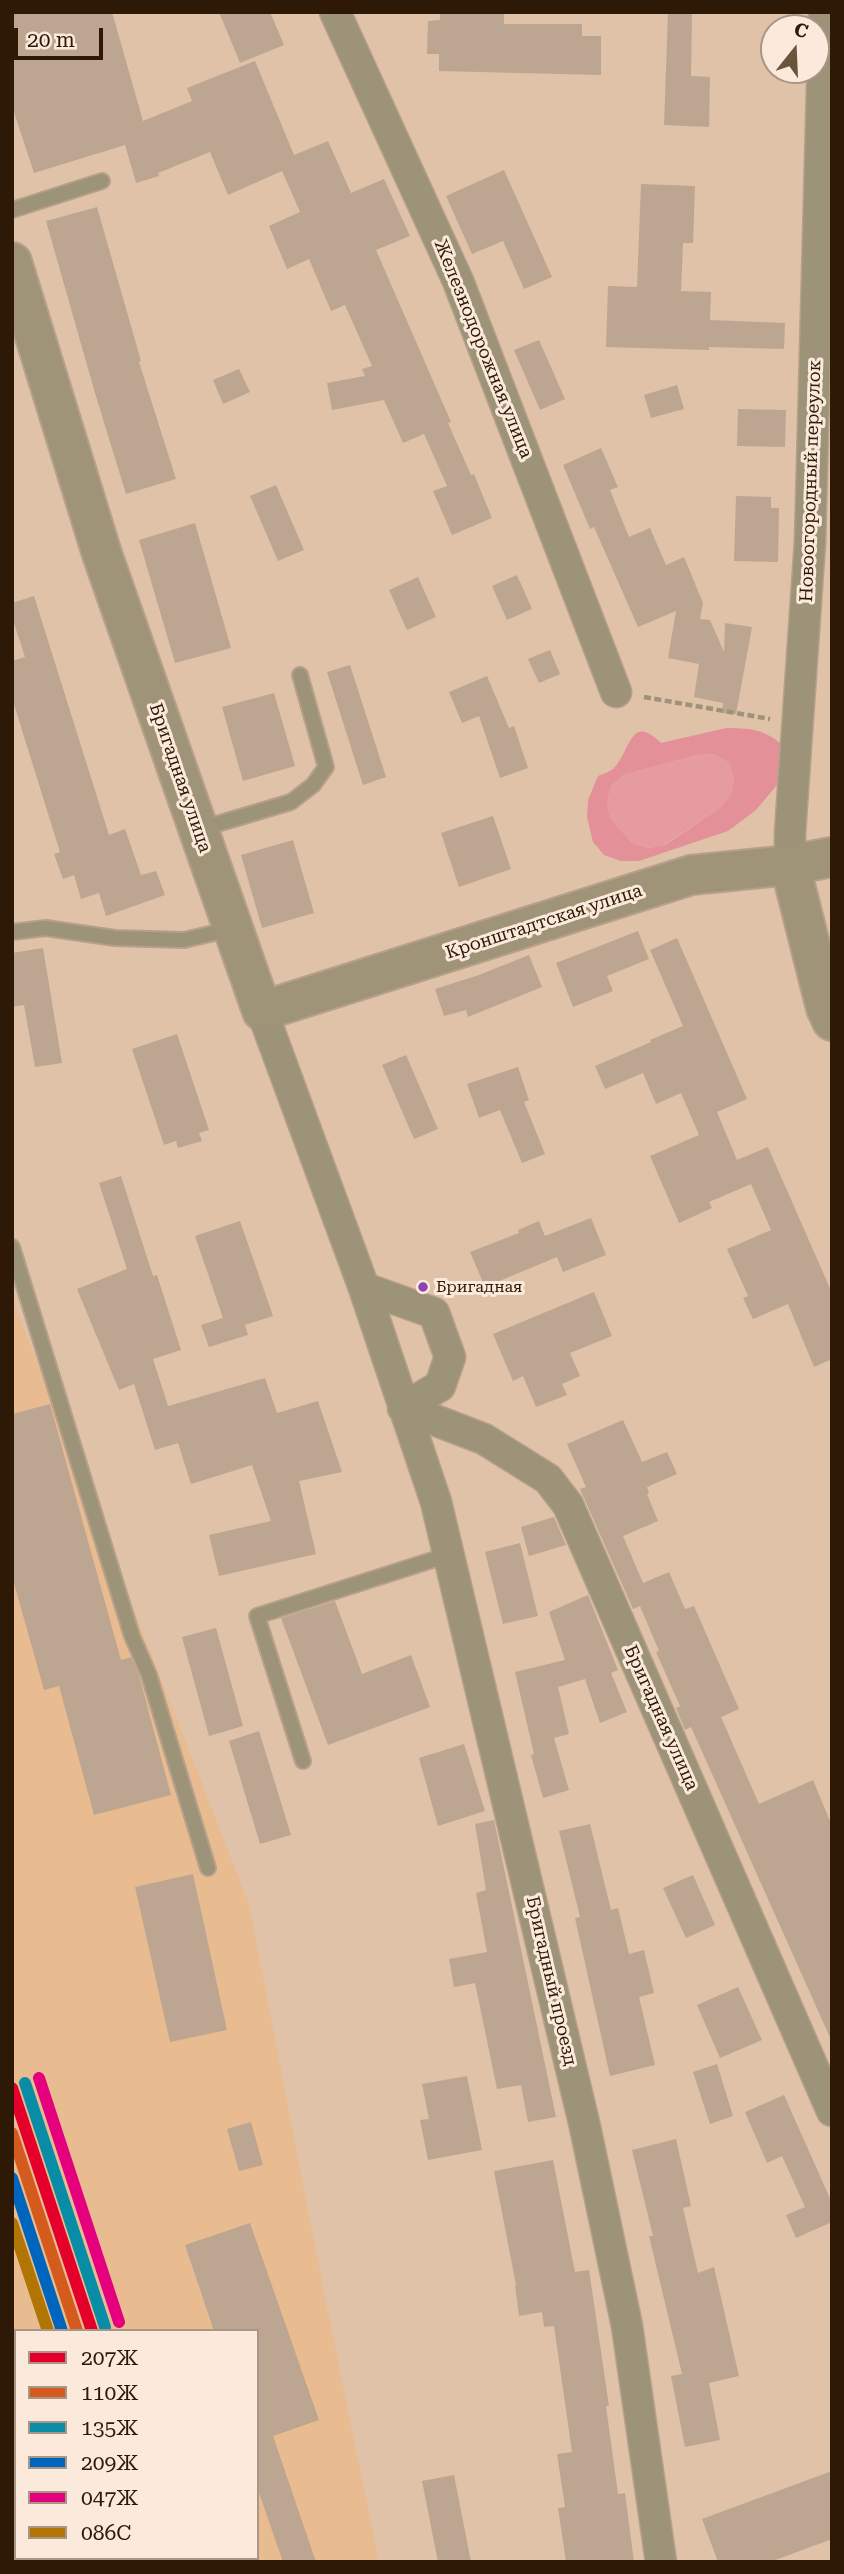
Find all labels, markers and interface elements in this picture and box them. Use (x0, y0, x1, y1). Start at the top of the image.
scale bar (18, 14, 107, 58)
north arrow (760, 14, 830, 84)
text: С (791, 17, 811, 43)
text: 20 m (27, 28, 75, 52)
street label: Железнодорожная улица (429, 236, 537, 462)
street label: Новоогородный переулок (796, 360, 826, 602)
street label: Бригадная улица (144, 700, 216, 856)
street label: Кронштадтская улица (443, 880, 645, 964)
place label: Бригадная (436, 1277, 522, 1297)
marker: Бригадная (416, 1280, 430, 1294)
street label: Бригадная улица (619, 1642, 703, 1794)
street label: Бригадный проезд (521, 1894, 581, 2068)
legend (14, 2329, 259, 2560)
text: 207Ж (81, 2346, 138, 2370)
text: 110Ж (81, 2381, 138, 2405)
text: 135Ж (81, 2416, 138, 2440)
text: 209Ж (81, 2451, 138, 2475)
text: 047Ж (81, 2486, 138, 2510)
text: 086С (81, 2521, 131, 2545)

